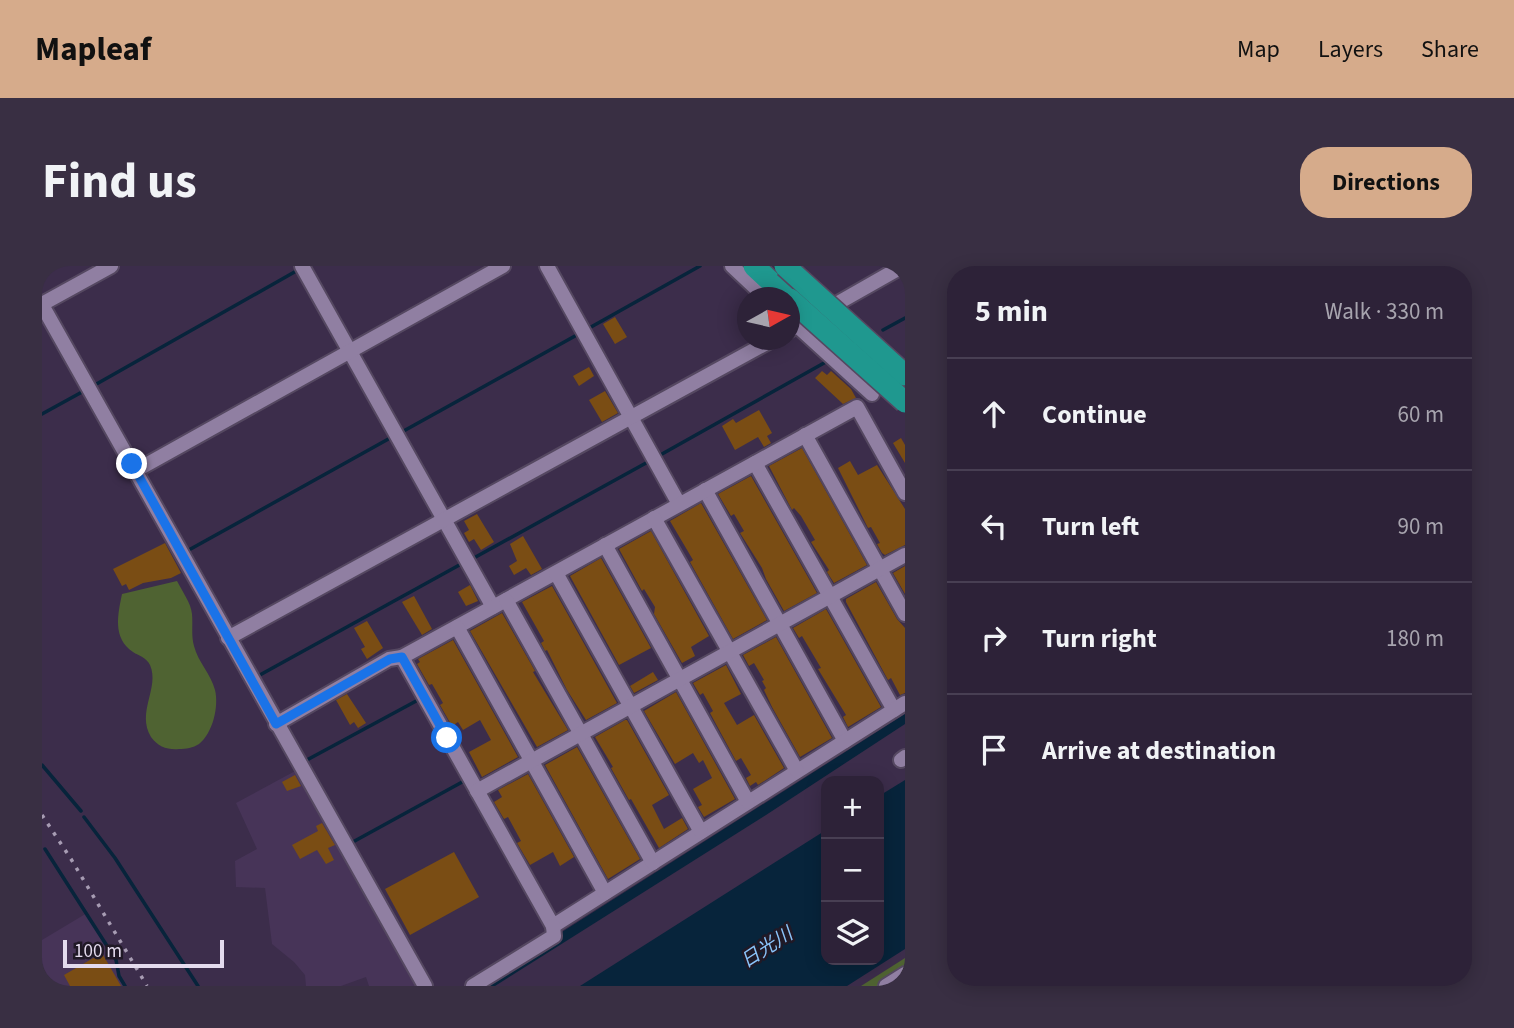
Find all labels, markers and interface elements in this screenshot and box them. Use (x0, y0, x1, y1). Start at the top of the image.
text: Mapleaf (35, 26, 151, 73)
text: Map (1237, 32, 1280, 67)
text: Layers (1318, 32, 1383, 67)
text: Share (1421, 32, 1479, 67)
text: Find us (42, 147, 197, 217)
button: Directions (1300, 147, 1472, 218)
north arrow (737, 287, 800, 350)
text: 5 min (975, 290, 1048, 333)
text: Walk · 330 m (1325, 295, 1444, 328)
icon: ahead (975, 395, 1013, 433)
text: Continue (1042, 396, 1147, 433)
text: 60 m (1397, 398, 1444, 431)
route end (116, 448, 147, 479)
icon: left (975, 507, 1013, 545)
text: Turn left (1042, 508, 1139, 545)
text: 90 m (1397, 510, 1444, 543)
icon: right (975, 619, 1013, 657)
text: Turn right (1042, 620, 1157, 657)
text: 180 m (1386, 622, 1444, 655)
route start (431, 722, 462, 753)
icon: arrive (975, 731, 1013, 769)
text: Arrive at destination (1042, 732, 1276, 769)
map controls (821, 776, 884, 965)
button: + (821, 776, 884, 839)
button: − (821, 839, 884, 902)
button: layers (821, 902, 884, 965)
water label: 日光川 (736, 920, 800, 975)
scale bar (63, 937, 224, 969)
text: 100 m (74, 938, 122, 965)

